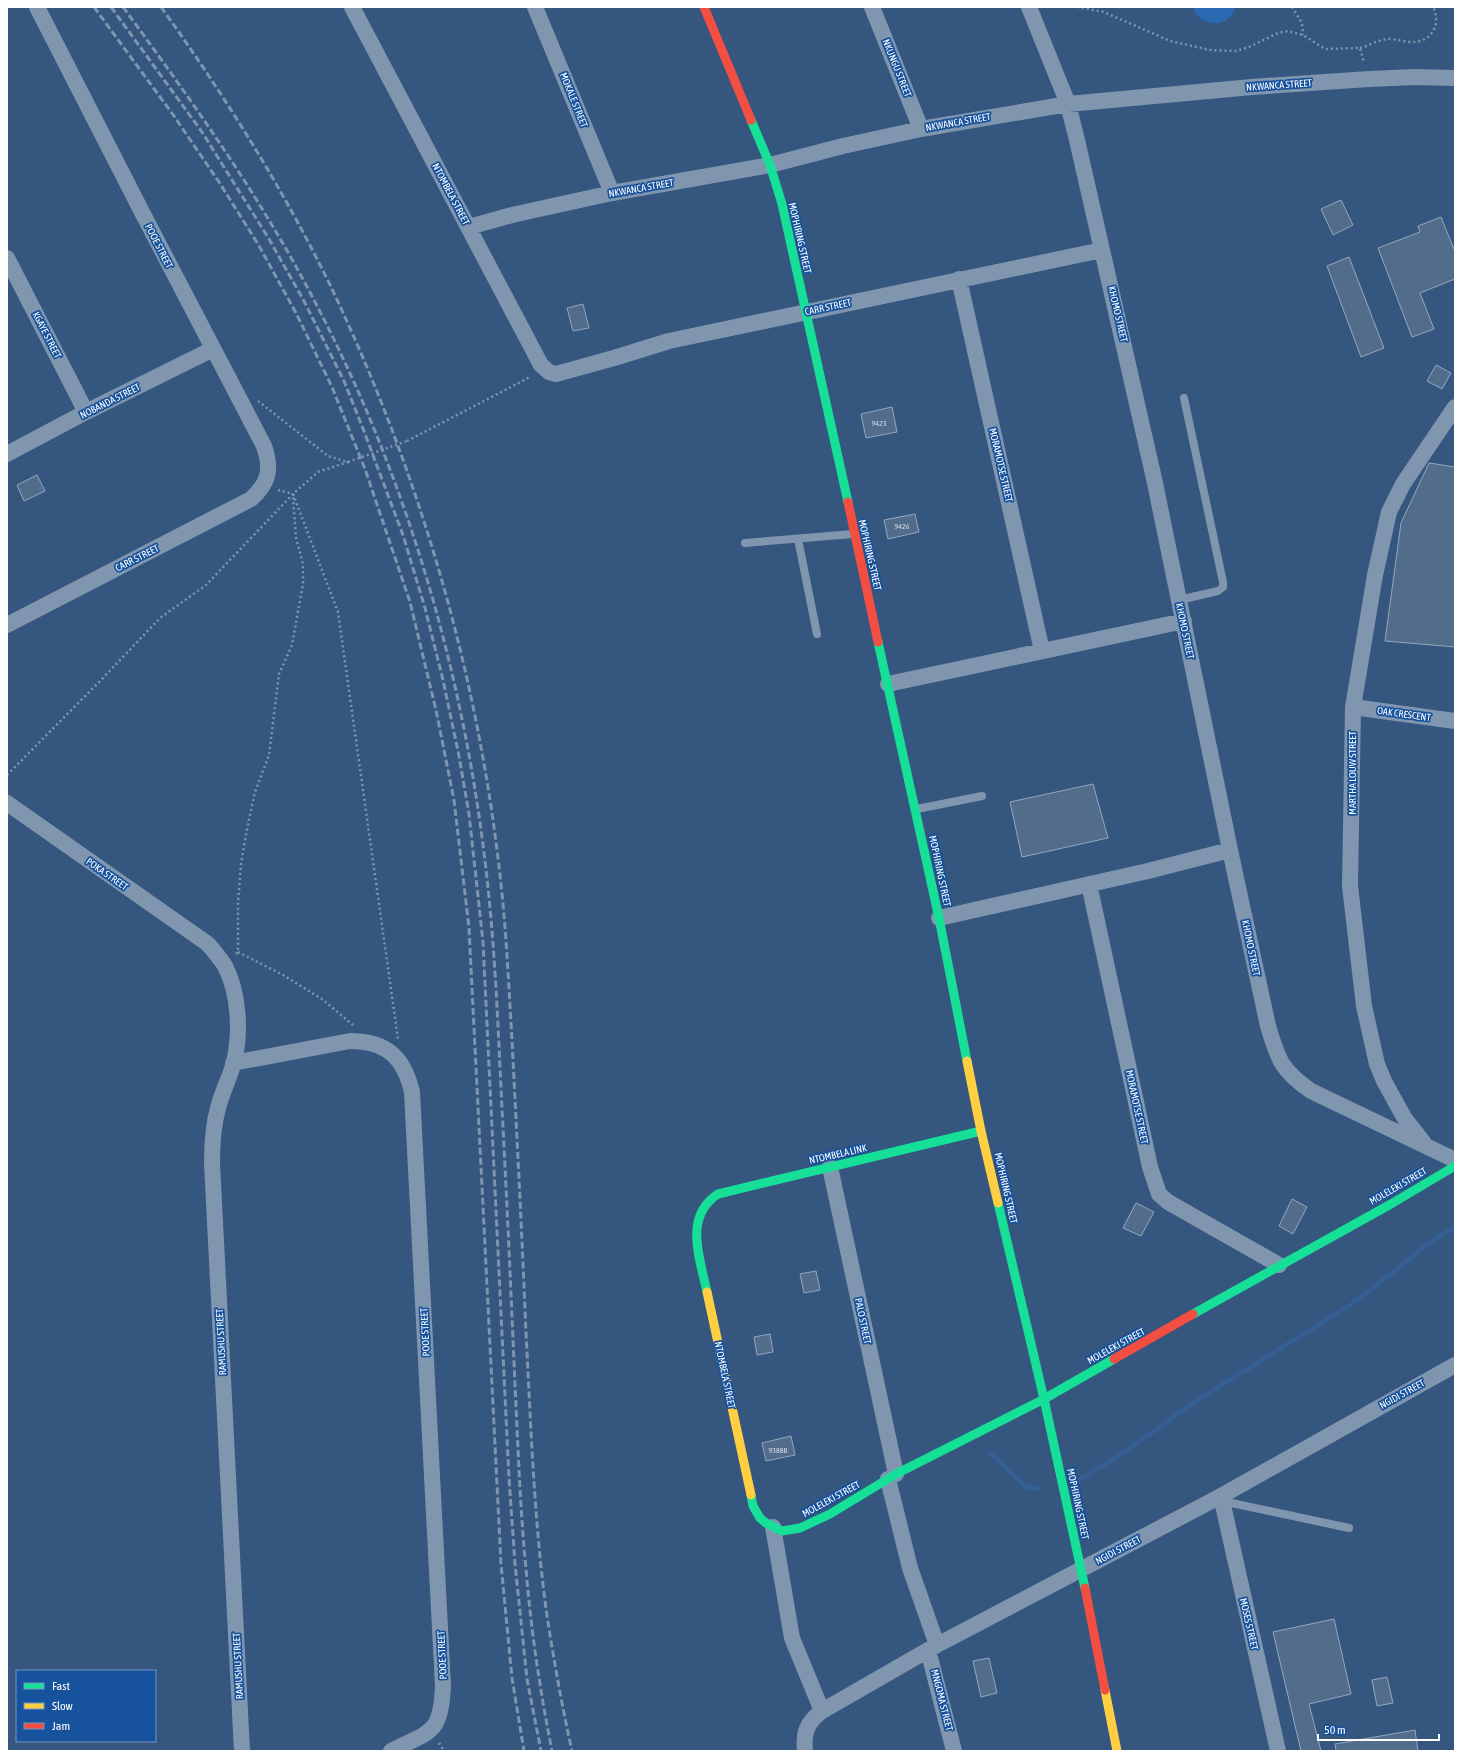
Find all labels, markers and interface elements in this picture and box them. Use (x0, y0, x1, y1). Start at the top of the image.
street label: NKUNGU STREET (880, 37, 914, 99)
street label: MOKALE STREET (558, 71, 590, 130)
street label: NKWANCA STREET (1246, 77, 1313, 93)
street label: NKWANCA STREET (925, 111, 992, 133)
street label: NTOMBELA STREET (430, 161, 472, 227)
street label: NKWANCA STREET (608, 177, 675, 199)
street label: MOPHIRING STREET (786, 201, 814, 275)
street label: POOE STREET (143, 222, 175, 271)
street label: KHOMO STREET (1106, 285, 1130, 344)
street label: CARR STREET (804, 297, 853, 317)
street label: KGAYE STREET (31, 310, 64, 361)
street label: NOBANDA STREET (78, 381, 142, 421)
house number: 9423 (871, 419, 887, 428)
street label: MORAMOTSE STREET (987, 427, 1015, 504)
street label: MOPHIRING STREET (856, 518, 884, 592)
house number: 9426 (894, 522, 910, 531)
street label: CARR STREET (113, 542, 161, 574)
street label: KHOMO STREET (1174, 602, 1196, 661)
street label: OAK CRESCENT (1376, 705, 1432, 723)
street label: MARTHA LOUW STREET (1347, 731, 1358, 815)
street label: MOPHIRING STREET (927, 834, 953, 908)
street label: POKA STREET (84, 856, 130, 893)
street label: KHOMO STREET (1240, 919, 1262, 978)
street label: MORAMOTSE STREET (1124, 1069, 1150, 1146)
street label: NTOMBELA LINK (808, 1142, 868, 1166)
street label: MOPHIRING STREET (992, 1151, 1020, 1225)
street label: MOLELEKI STREET (1367, 1165, 1429, 1207)
street label: PALO STREET (853, 1297, 873, 1346)
street label: POOE STREET (418, 1307, 432, 1357)
street label: RAMUSHU STREET (214, 1308, 228, 1375)
street label: MOLELEKI STREET (1085, 1325, 1147, 1366)
street label: NTOMBELA STREET (713, 1340, 738, 1410)
street label: NGIDI STREET (1378, 1377, 1427, 1411)
house number: 9388B (769, 1446, 788, 1455)
street label: MOPHIRING STREET (1065, 1467, 1091, 1541)
street label: MOLELEKI STREET (800, 1478, 862, 1519)
street label: NGIDI STREET (1093, 1533, 1143, 1567)
street label: MOSES STREET (1238, 1597, 1260, 1652)
street label: POOE STREET (435, 1630, 449, 1680)
street label: RAMUSHU STREET (231, 1632, 245, 1699)
street label: MNGOMA STREET (929, 1668, 955, 1733)
legend (16, 1670, 156, 1742)
text: Fast (52, 1679, 70, 1693)
text: Slow (52, 1699, 73, 1713)
scale bar (1318, 1716, 1439, 1742)
text: Jam (52, 1719, 70, 1733)
text: 50 m (1324, 1723, 1346, 1737)

